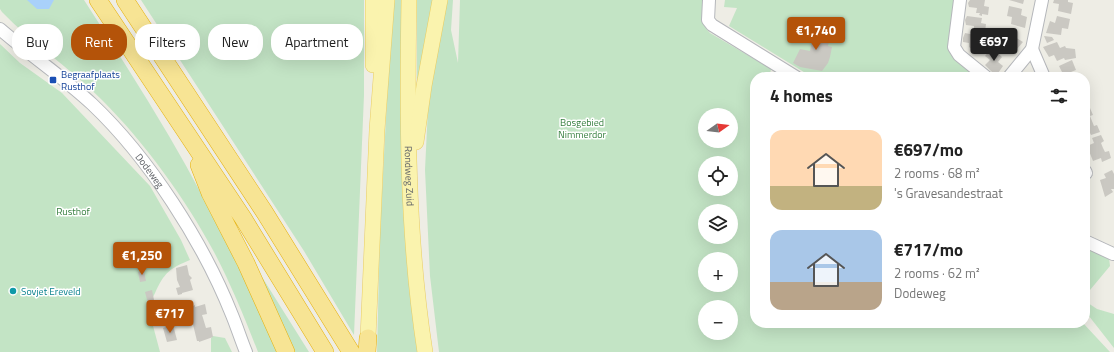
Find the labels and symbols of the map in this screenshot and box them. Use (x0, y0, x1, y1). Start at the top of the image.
pin: €1,740 (783, 17, 849, 51)
pin: €697 (970, 28, 1018, 62)
place label: Begraafplaats Rusthof (61, 67, 120, 94)
marker: Begraafplaats Rusthof (48, 75, 58, 85)
north arrow (698, 108, 738, 148)
park label: Bosgebied Nimmerdor (558, 115, 607, 142)
street label: Rondweg Zuid (401, 146, 418, 206)
street label: Dodeweg (132, 150, 168, 191)
park label: Rusthof (56, 204, 90, 219)
pin: €1,250 (109, 242, 175, 276)
place label: Sovjet Ereveld (21, 284, 81, 299)
marker: Sovjet Ereveld (8, 286, 18, 296)
pin: €717 (146, 300, 194, 334)

